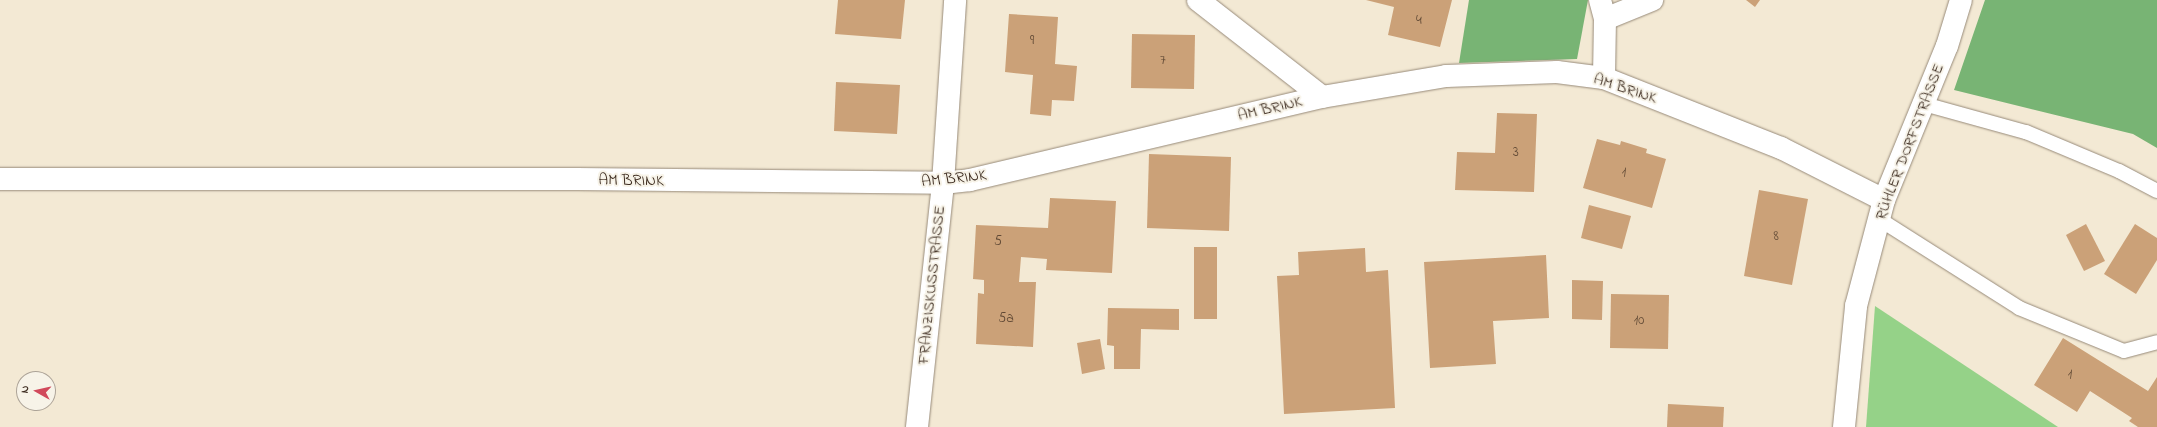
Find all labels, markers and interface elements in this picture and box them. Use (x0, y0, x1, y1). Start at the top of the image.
house number: 4 (1416, 13, 1422, 29)
house number: 9 (1030, 33, 1034, 49)
house number: 7 (1160, 53, 1166, 69)
street label: RÜHLER DORFSTRASSE (1871, 61, 1949, 223)
street label: AM BRINK (1591, 70, 1659, 108)
street label: AM BRINK (1236, 92, 1304, 126)
house number: 3 (1513, 145, 1519, 161)
house number: 1 (1622, 165, 1626, 181)
street label: AM BRINK (920, 166, 988, 192)
street label: AM BRINK (598, 171, 664, 191)
street label: FRANZISKUSSTRASSE (914, 205, 950, 365)
house number: 8 (1773, 229, 1779, 245)
house number: 5 (994, 234, 1002, 250)
house number: 5a (998, 311, 1014, 327)
house number: 10 (1634, 313, 1644, 329)
house number: 1 (2068, 367, 2072, 383)
north arrow (16, 371, 56, 411)
text: N (17, 385, 34, 394)

